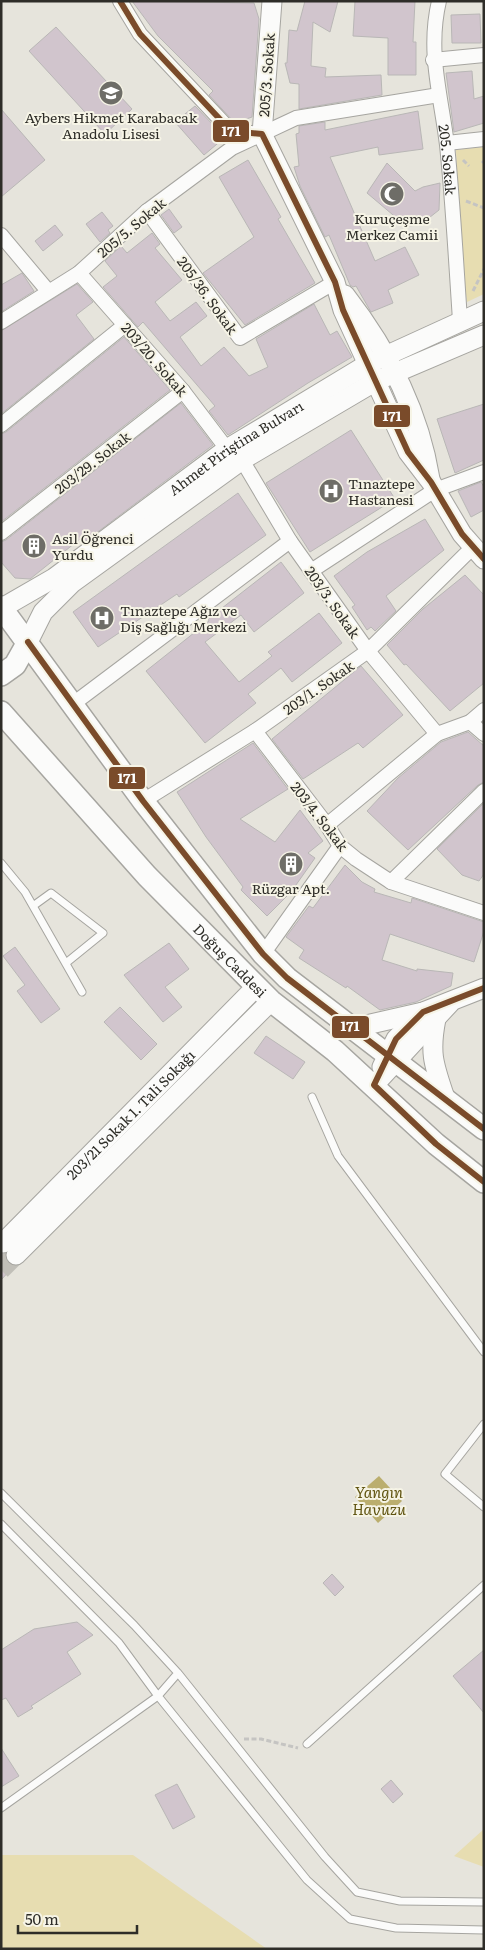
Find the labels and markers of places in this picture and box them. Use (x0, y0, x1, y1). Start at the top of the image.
school or university icon: Aybers Hikmet Karabacak Anadolu Lisesi (98, 80, 124, 106)
place label: Aybers Hikmet Karabacak Anadolu Lisesi (25, 107, 198, 143)
mosque icon: Kuruçeşme Merkez Camii (379, 181, 405, 207)
place label: Kuruçeşme Merkez Camii (346, 208, 439, 244)
place label: Tınaztepe Hastanesi (348, 473, 415, 509)
hospital icon: Tınaztepe Hastanesi (318, 478, 344, 504)
place label: Asil Öğrenci Yurdu (52, 528, 134, 564)
building icon: Asil Öğrenci Yurdu (21, 533, 47, 559)
place label: Tınaztepe Ağız ve Diş Sağlığı Merkezi (120, 600, 247, 636)
hospital icon: Tınaztepe Ağız ve Diş Sağlığı Merkezi (89, 605, 115, 631)
building icon: Rüzgar Apt. (278, 851, 304, 877)
place label: Rüzgar Apt. (252, 878, 330, 898)

